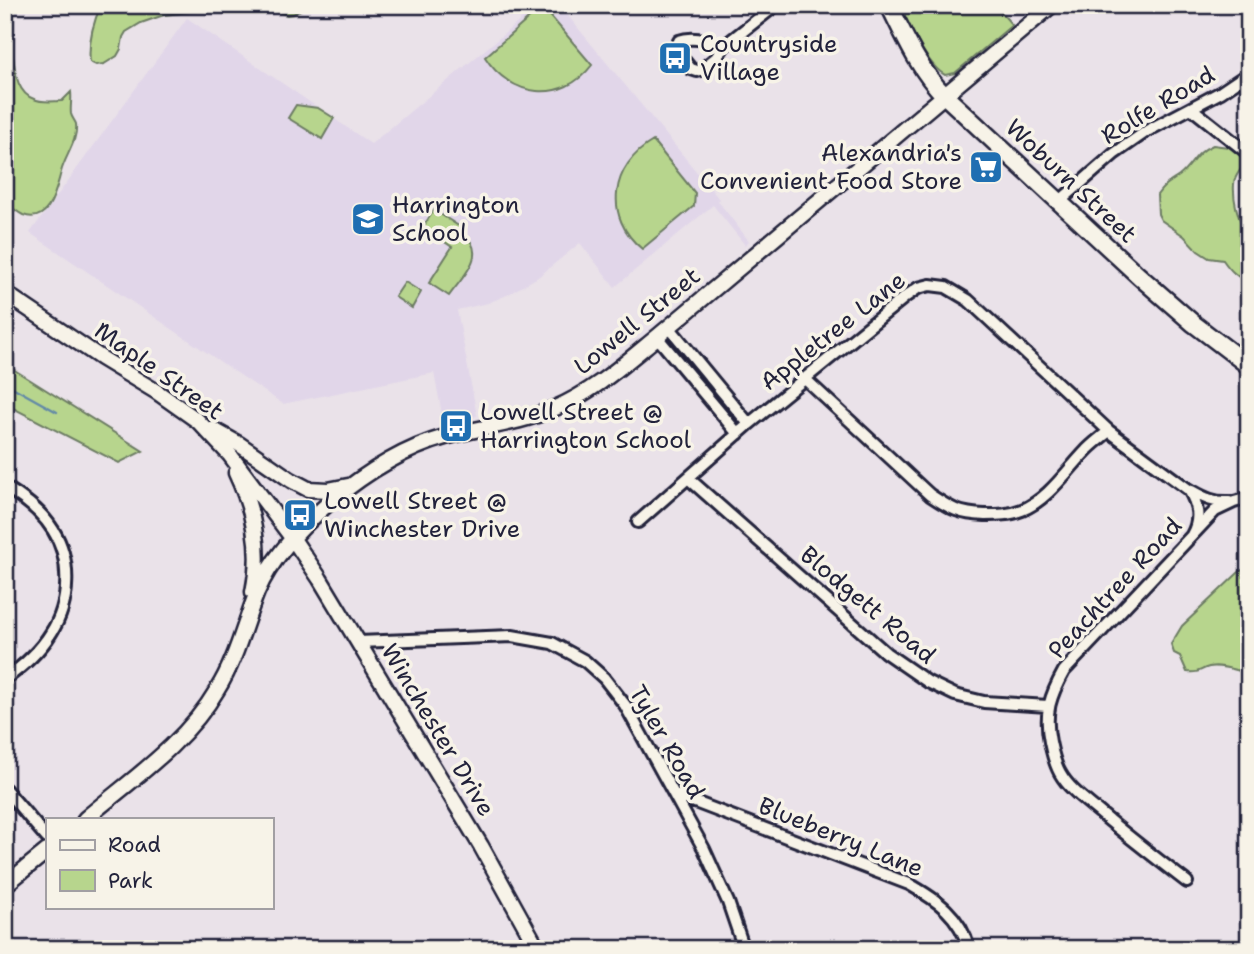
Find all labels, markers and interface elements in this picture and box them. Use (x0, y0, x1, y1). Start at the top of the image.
place label: Countryside Village (700, 28, 838, 88)
bus stop icon: Countryside Village (656, 39, 694, 77)
street label: Rolfe Road (1095, 59, 1221, 151)
street label: Woburn Street (999, 112, 1143, 250)
place label: Alexandria's Convenient Food Store (700, 137, 962, 197)
supermarket icon: Alexandria's Convenient Food Store (967, 148, 1005, 186)
place label: Harrington School (392, 189, 519, 249)
school or university icon: Harrington School (349, 200, 387, 238)
street label: Lowell Street (567, 260, 707, 382)
street label: Appletree Lane (754, 264, 912, 398)
street label: Maple Street (88, 315, 230, 427)
place label: Lowell Street @ Harrington School (480, 396, 692, 456)
bus stop icon: Lowell Street @ Harrington School (437, 407, 475, 445)
place label: Lowell Street @ Winchester Drive (324, 485, 520, 545)
bus stop icon: Lowell Street @ Winchester Drive (281, 496, 319, 534)
street label: Peachtree Road (1041, 510, 1189, 666)
street label: Blodgett Road (793, 539, 943, 671)
street label: Winchester Drive (374, 638, 502, 822)
street label: Tyler Road (622, 679, 712, 805)
street label: Blueberry Lane (754, 789, 928, 885)
legend (46, 818, 273, 908)
text: Road (108, 831, 161, 859)
text: Park (108, 867, 153, 895)

